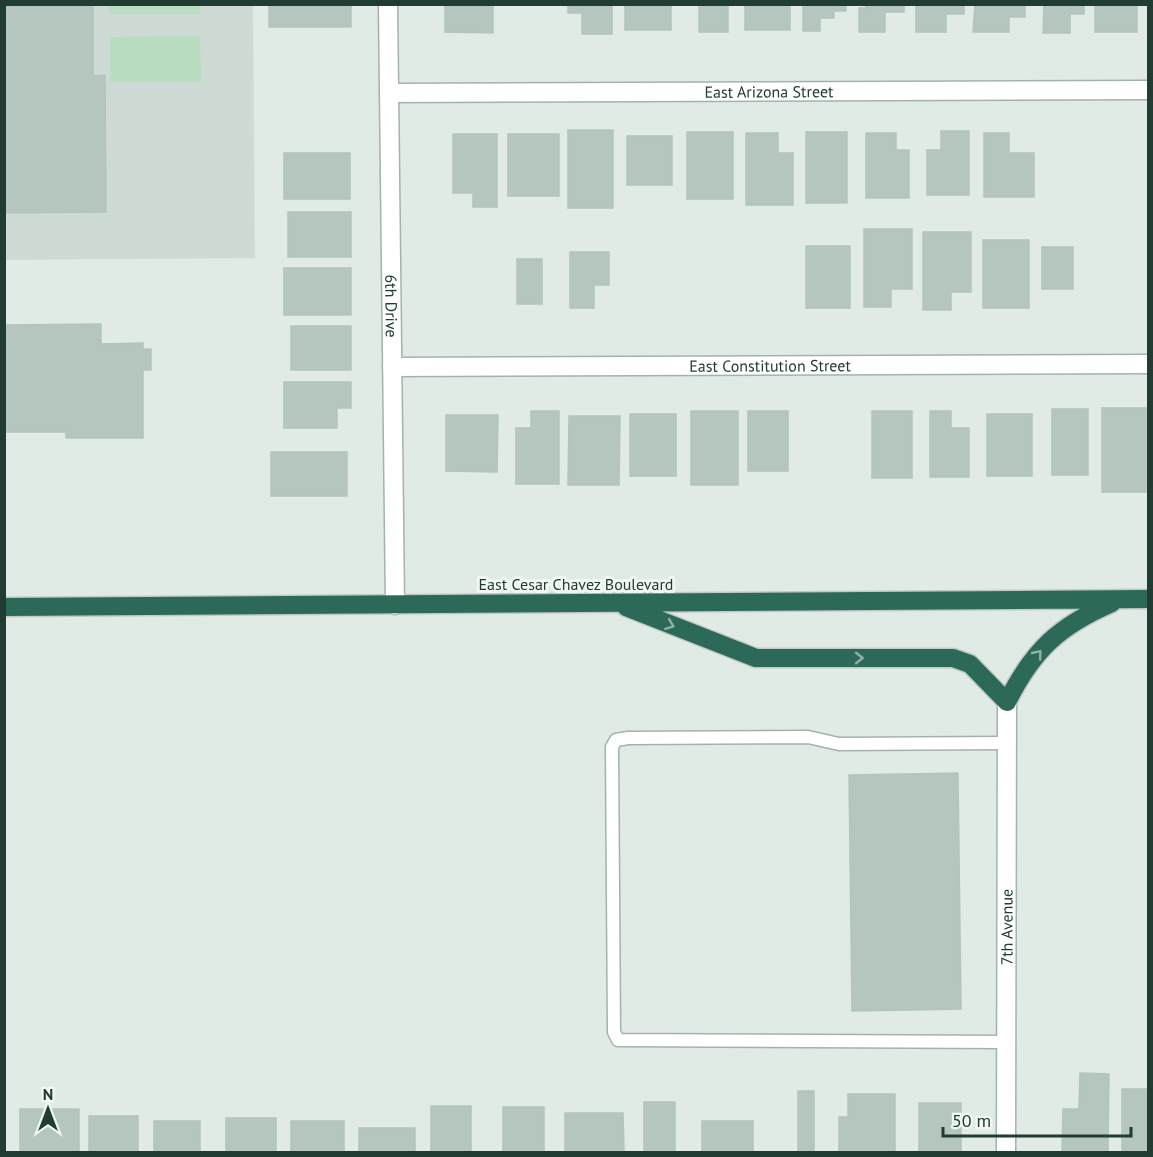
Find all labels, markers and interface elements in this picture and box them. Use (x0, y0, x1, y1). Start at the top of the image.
street label: East Arizona Street (704, 81, 834, 102)
street label: 6th Drive (381, 274, 402, 338)
street label: East Constitution Street (689, 355, 851, 376)
street label: East Cesar Chavez Boulevard (479, 574, 673, 594)
one-way arrow (664, 618, 675, 630)
one-way arrow (1031, 649, 1042, 660)
one-way arrow (854, 652, 863, 664)
street label: 7th Avenue (996, 889, 1017, 965)
north arrow (18, 1079, 78, 1139)
text: N (43, 1084, 53, 1104)
scale bar (943, 1100, 1130, 1138)
text: 50 m (952, 1109, 991, 1132)

